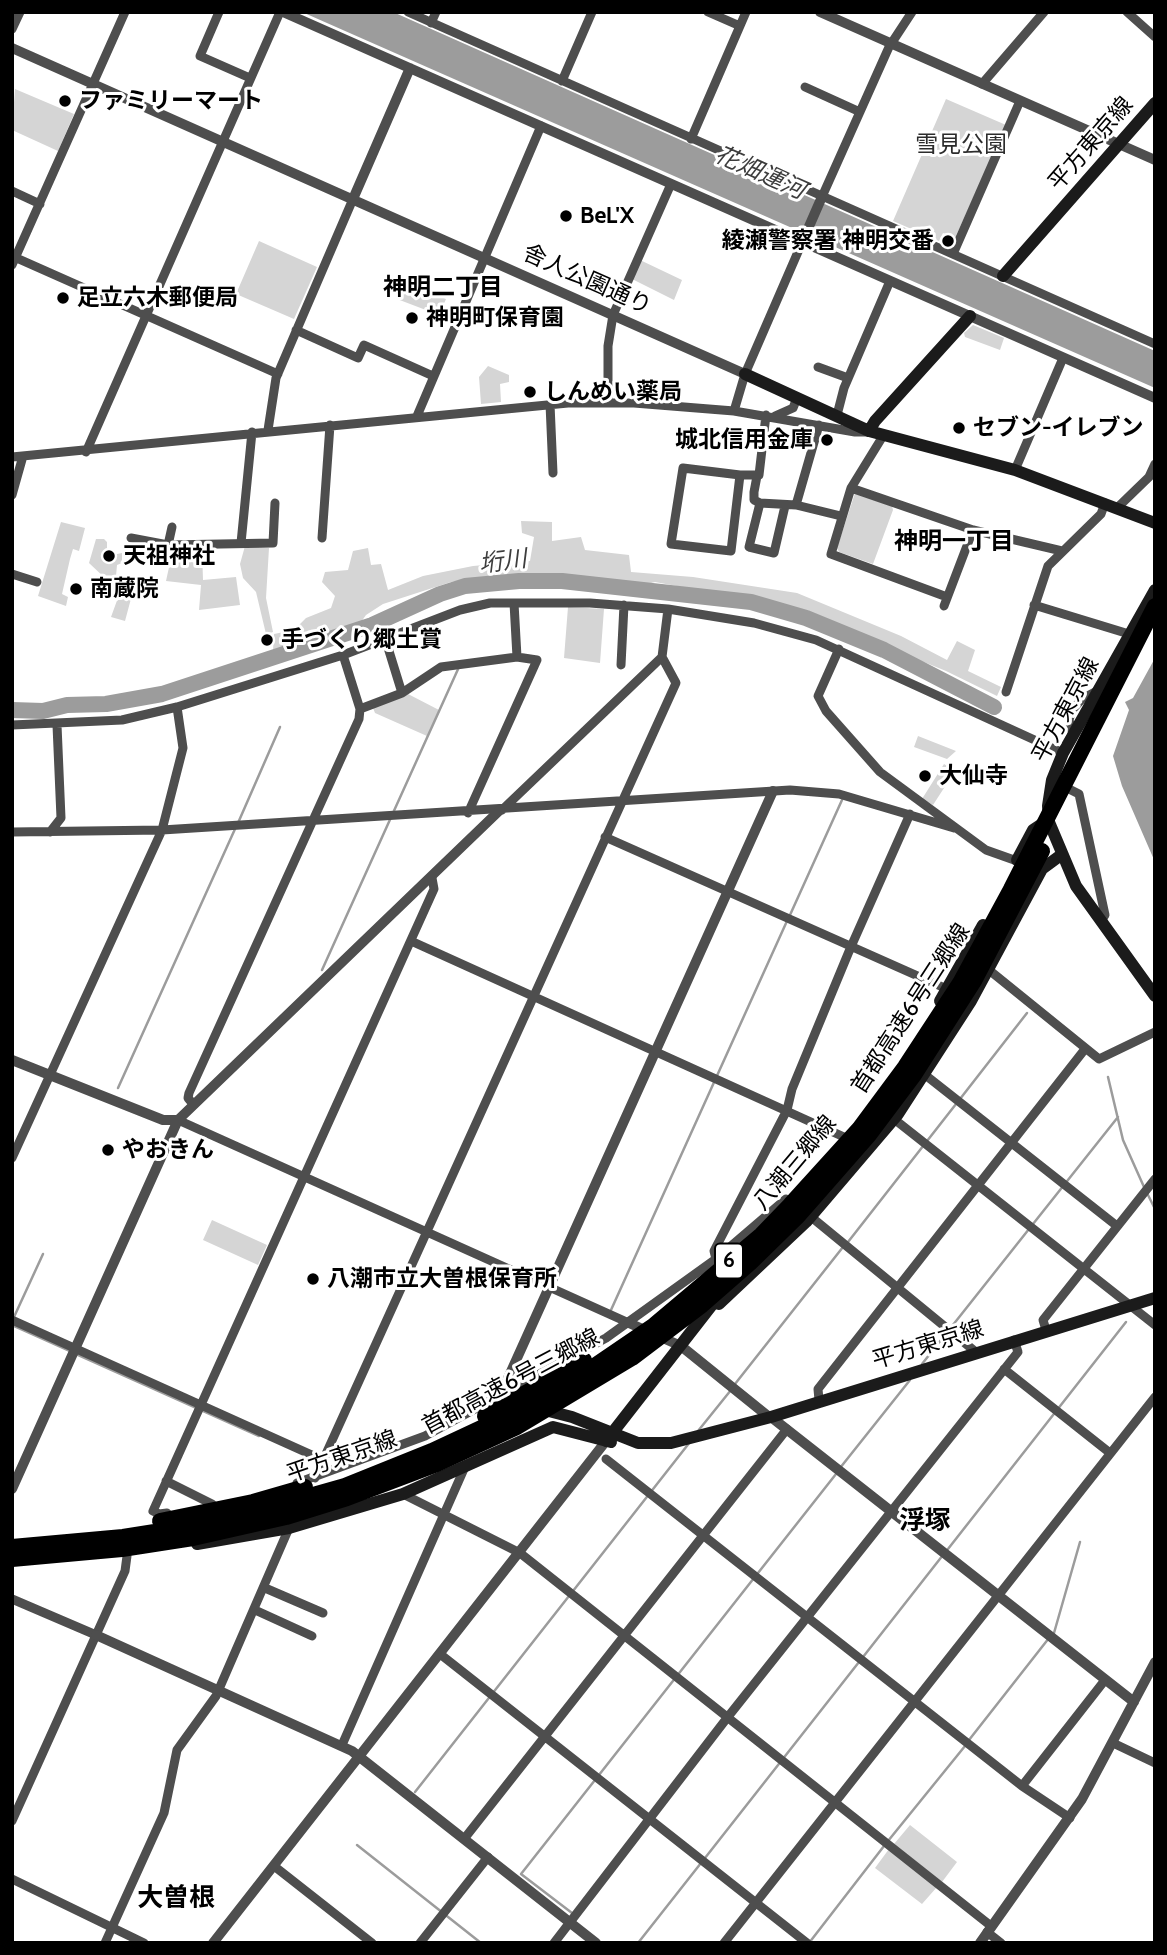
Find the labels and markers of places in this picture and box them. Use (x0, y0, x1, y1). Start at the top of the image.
place label: ファミリーマート (79, 87, 263, 115)
marker: ファミリーマート (57, 93, 73, 109)
place label: BeL'X (580, 202, 634, 230)
marker: BeL'X (558, 208, 574, 224)
place label: 綾瀬警察署 神明交番 (722, 227, 934, 255)
marker: 綾瀬警察署 神明交番 (940, 233, 956, 249)
place label: 足立六木郵便局 (77, 284, 238, 312)
marker: 足立六木郵便局 (55, 290, 71, 306)
place label: 神明町保育園 (426, 304, 564, 332)
marker: 神明町保育園 (404, 310, 420, 326)
place label: しんめい薬局 (544, 378, 682, 406)
marker: しんめい薬局 (522, 384, 538, 400)
place label: セブン-イレブン (973, 414, 1144, 442)
marker: セブン-イレブン (951, 420, 967, 436)
place label: 城北信用金庫 (675, 426, 813, 454)
marker: 城北信用金庫 (819, 432, 835, 448)
place label: 天祖神社 (123, 542, 215, 570)
marker: 天祖神社 (101, 548, 117, 564)
place label: 南蔵院 (90, 575, 159, 603)
marker: 南蔵院 (68, 581, 84, 597)
place label: 手づくり郷土賞 (281, 626, 442, 654)
marker: 手づくり郷土賞 (259, 632, 275, 648)
place label: 大仙寺 (939, 762, 1008, 790)
marker: 大仙寺 (917, 768, 933, 784)
place label: やおきん (122, 1136, 214, 1164)
marker: やおきん (100, 1142, 116, 1158)
place label: 八潮市立大曽根保育所 (327, 1265, 557, 1293)
marker: 八潮市立大曽根保育所 (305, 1271, 321, 1287)

